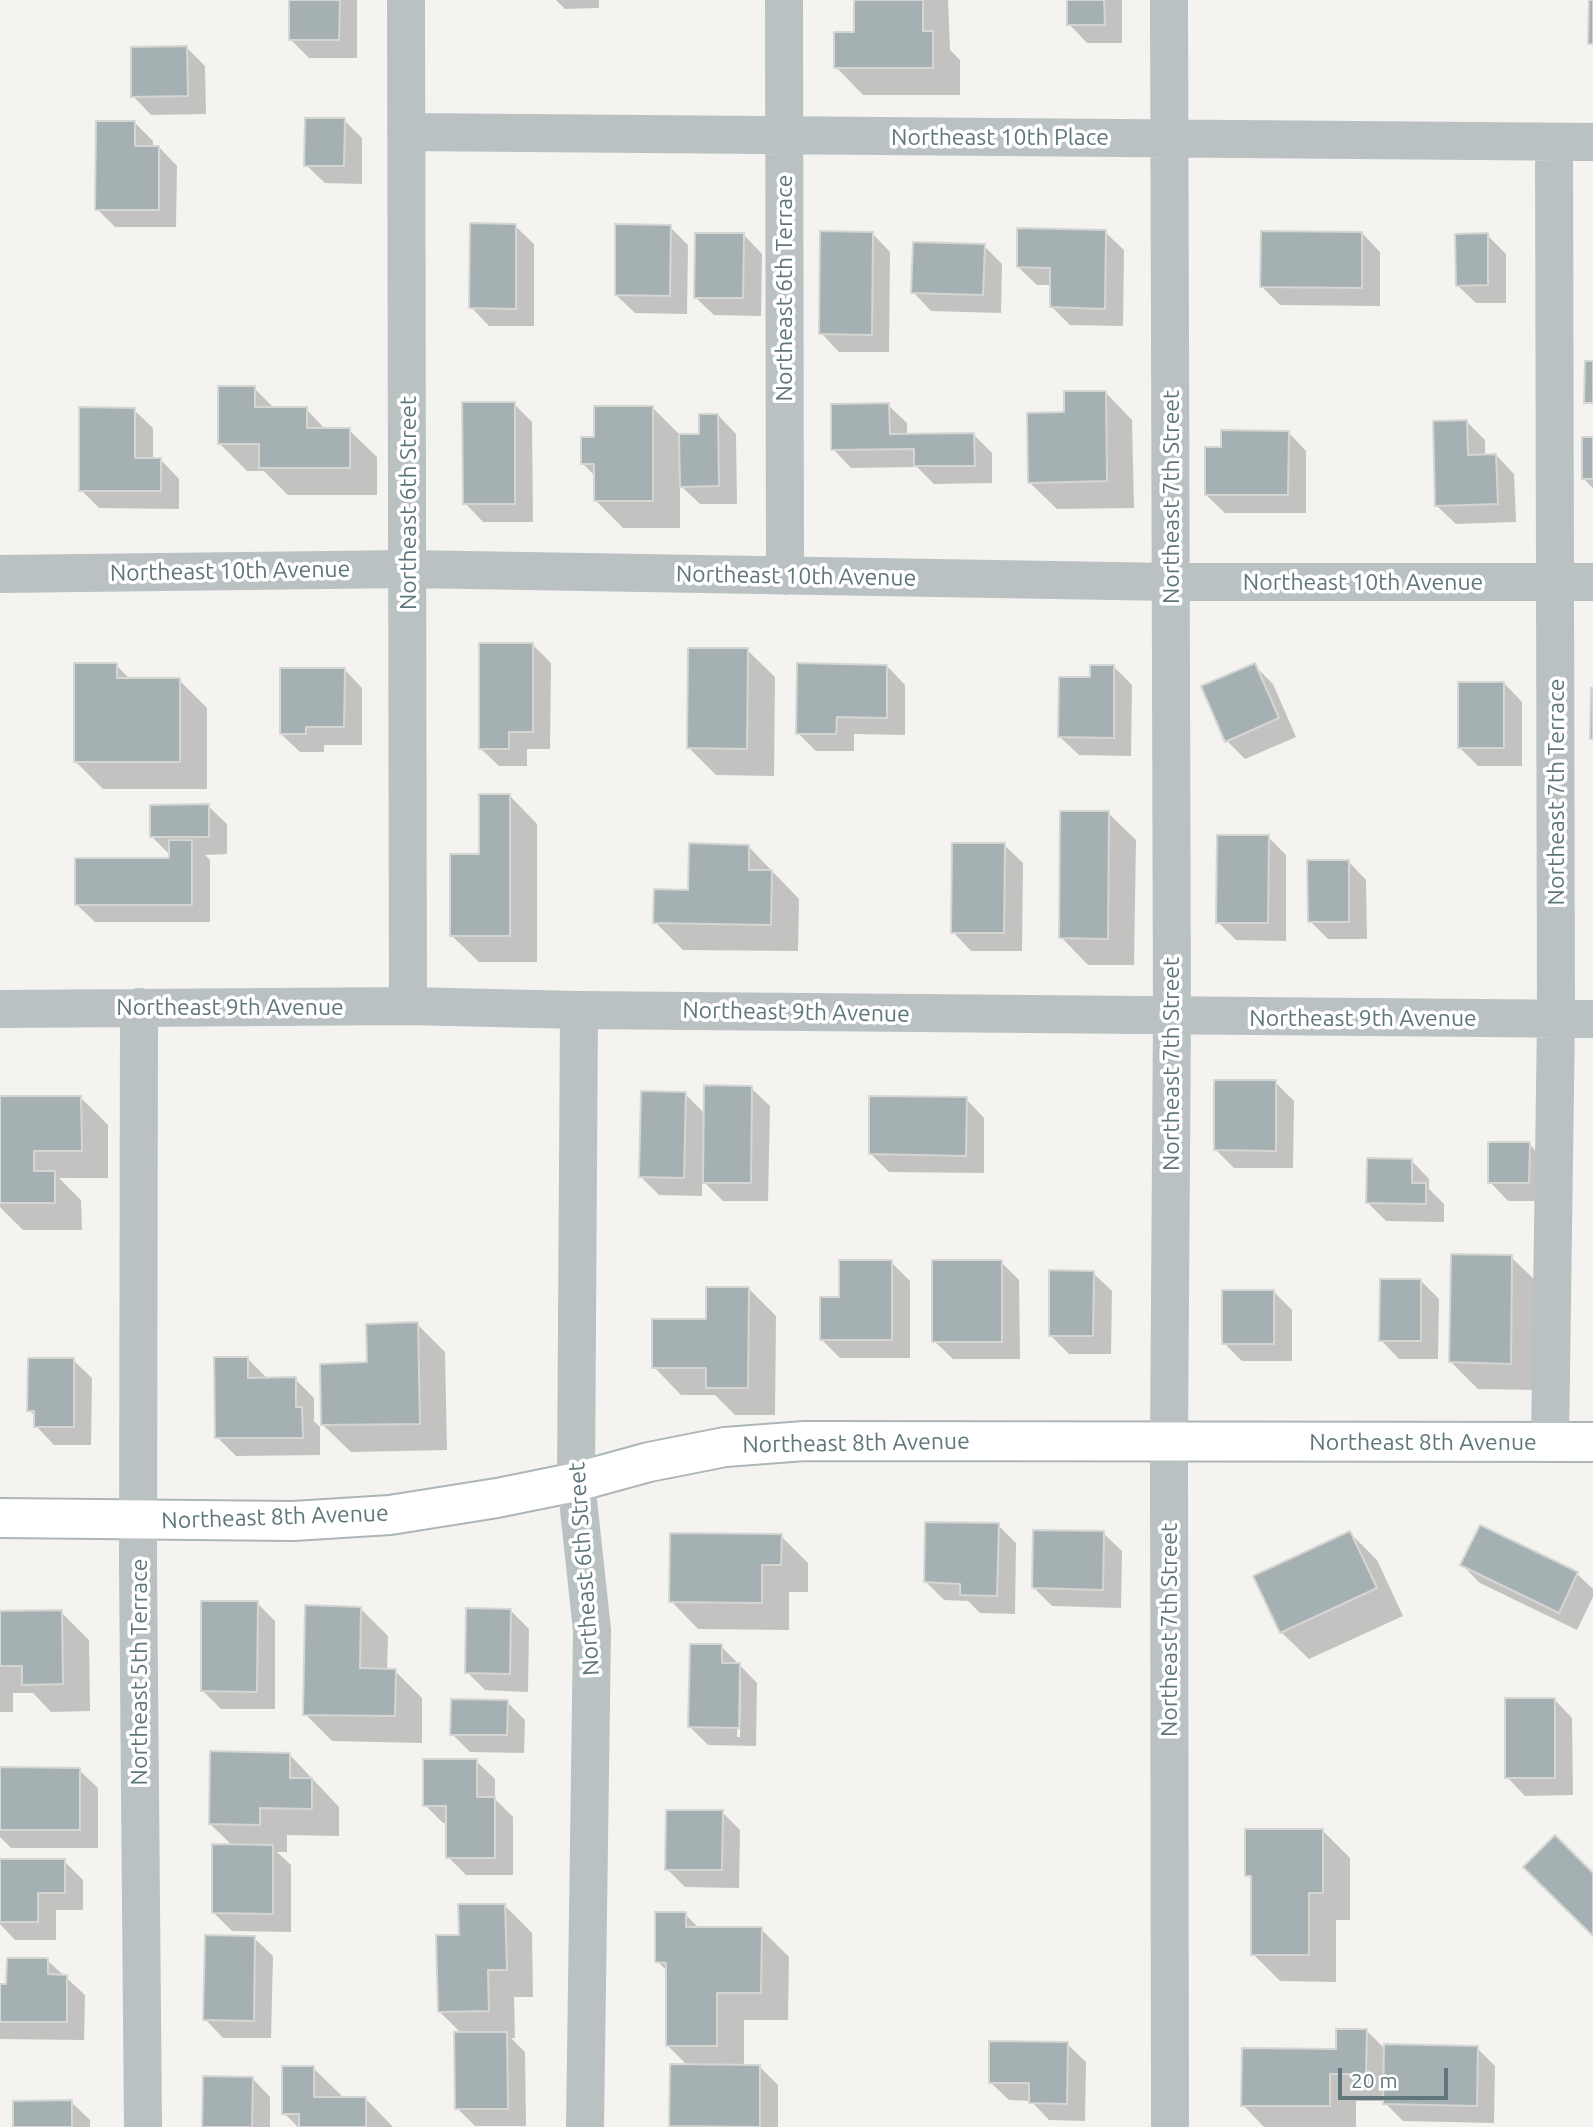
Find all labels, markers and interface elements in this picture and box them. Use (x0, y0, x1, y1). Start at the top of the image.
street label: Northeast 10th Place (891, 123, 1109, 151)
street label: Northeast 6th Terrace (770, 175, 798, 401)
street label: Northeast 7th Street (1157, 390, 1185, 604)
street label: Northeast 6th Street (394, 396, 422, 610)
street label: Northeast 10th Avenue (110, 555, 350, 587)
street label: Northeast 10th Avenue (676, 560, 916, 592)
street label: Northeast 10th Avenue (1243, 568, 1483, 596)
street label: Northeast 7th Terrace (1542, 679, 1570, 905)
street label: Northeast 7th Street (1157, 957, 1185, 1171)
street label: Northeast 9th Avenue (116, 993, 344, 1021)
street label: Northeast 9th Avenue (682, 996, 910, 1028)
street label: Northeast 9th Avenue (1249, 1004, 1477, 1032)
street label: Northeast 8th Avenue (742, 1427, 970, 1459)
street label: Northeast 8th Avenue (1309, 1428, 1537, 1456)
street label: Northeast 6th Street (563, 1461, 605, 1677)
street label: Northeast 8th Avenue (161, 1499, 389, 1535)
street label: Northeast 7th Street (1155, 1523, 1183, 1737)
street label: Northeast 5th Terrace (125, 1559, 153, 1785)
scale bar (1341, 2054, 1451, 2098)
text: 20 m (1351, 2068, 1398, 2092)

